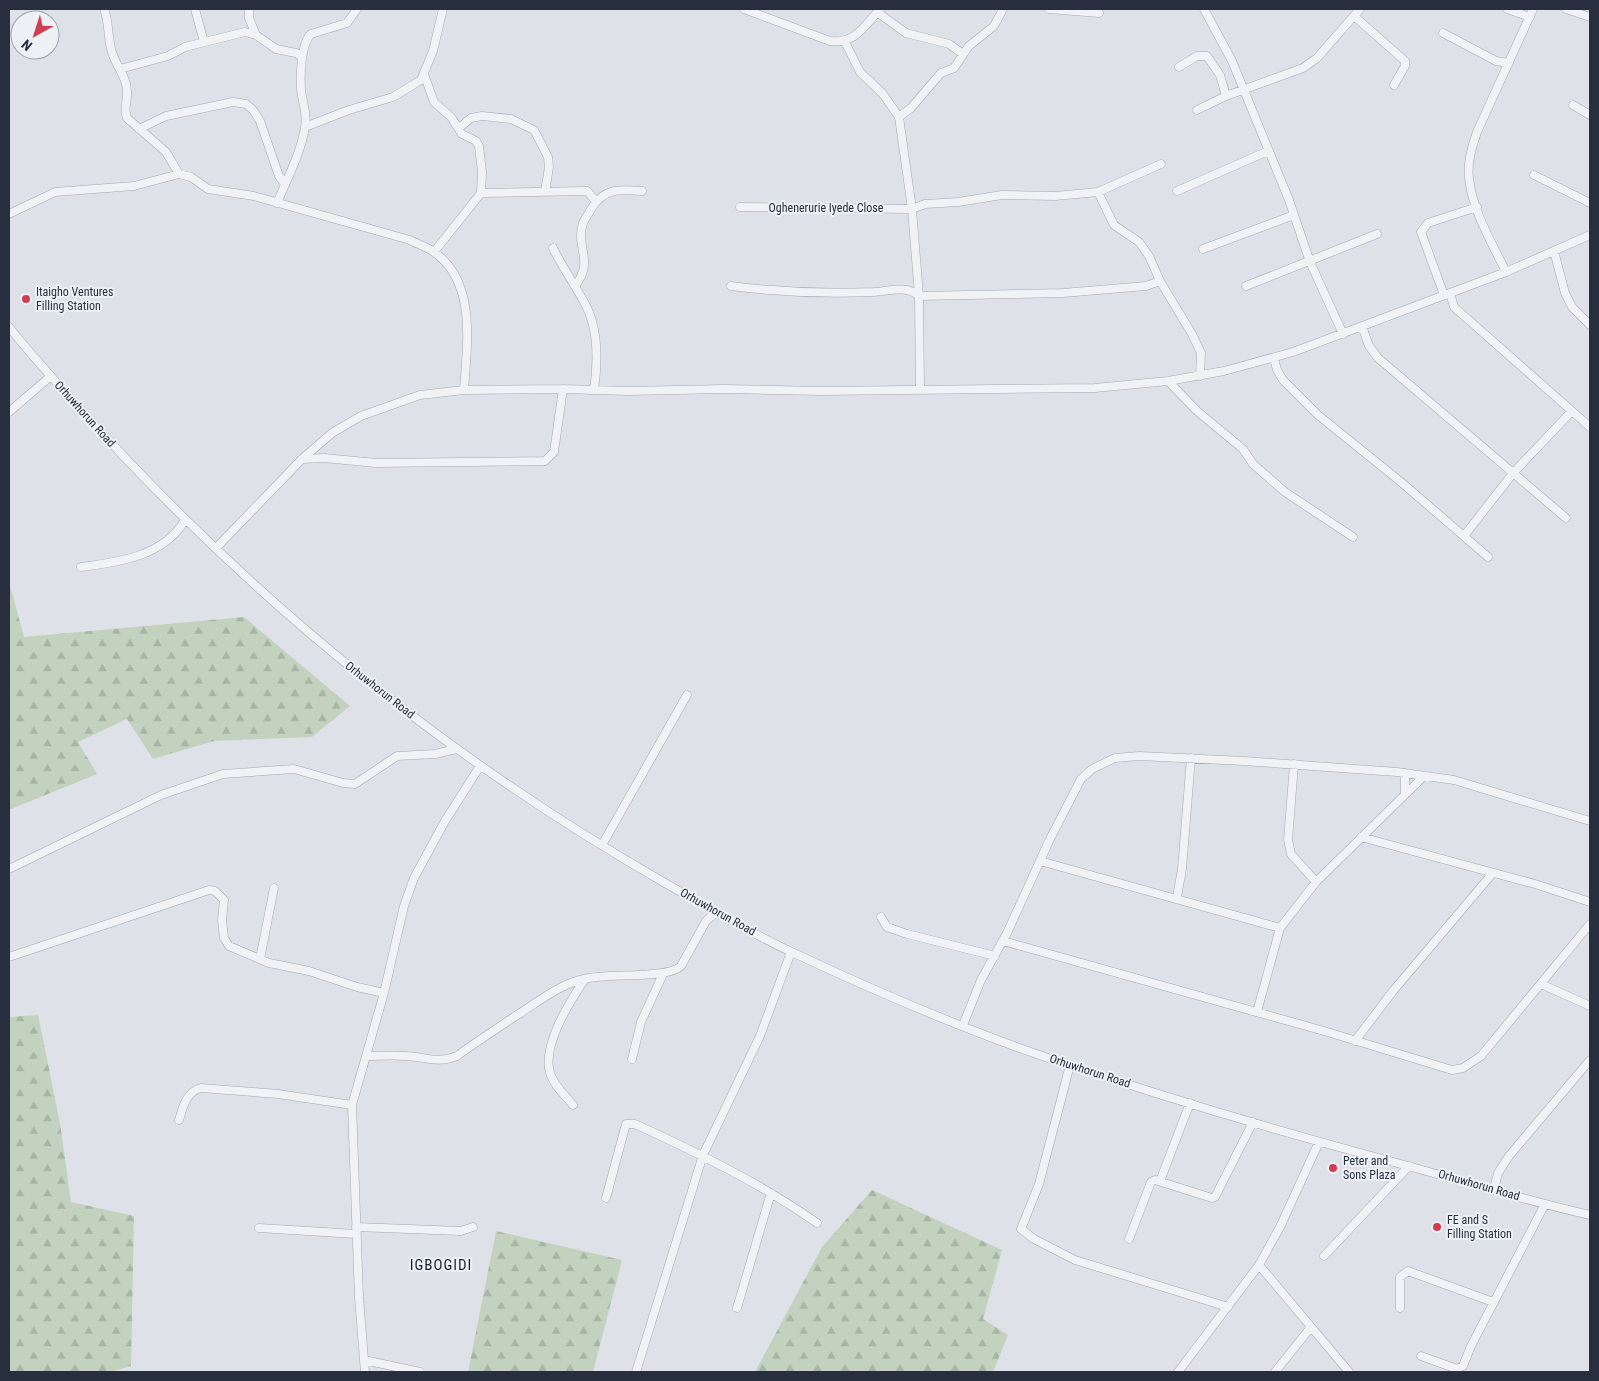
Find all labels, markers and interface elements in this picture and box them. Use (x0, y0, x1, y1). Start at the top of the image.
north arrow (10, 10, 60, 60)
text: N (18, 36, 35, 54)
street label: Oghenerurie Iyede Close (769, 201, 884, 215)
place label: Itaigho Ventures Filling Station (36, 285, 113, 313)
marker: Itaigho Ventures Filling Station (20, 293, 32, 305)
street label: Orhuwhorun Road (52, 378, 118, 450)
street label: Orhuwhorun Road (343, 659, 418, 721)
street label: Orhuwhorun Road (678, 885, 758, 939)
street label: Orhuwhorun Road (1048, 1051, 1132, 1091)
place label: Peter and Sons Plaza (1343, 1154, 1396, 1182)
marker: Peter and Sons Plaza (1327, 1162, 1339, 1174)
street label: Orhuwhorun Road (1437, 1167, 1521, 1203)
place label: FE and S Filling Station (1447, 1213, 1512, 1241)
marker: FE and S Filling Station (1431, 1221, 1443, 1233)
district label: IGBOGIDI (410, 1256, 472, 1274)

